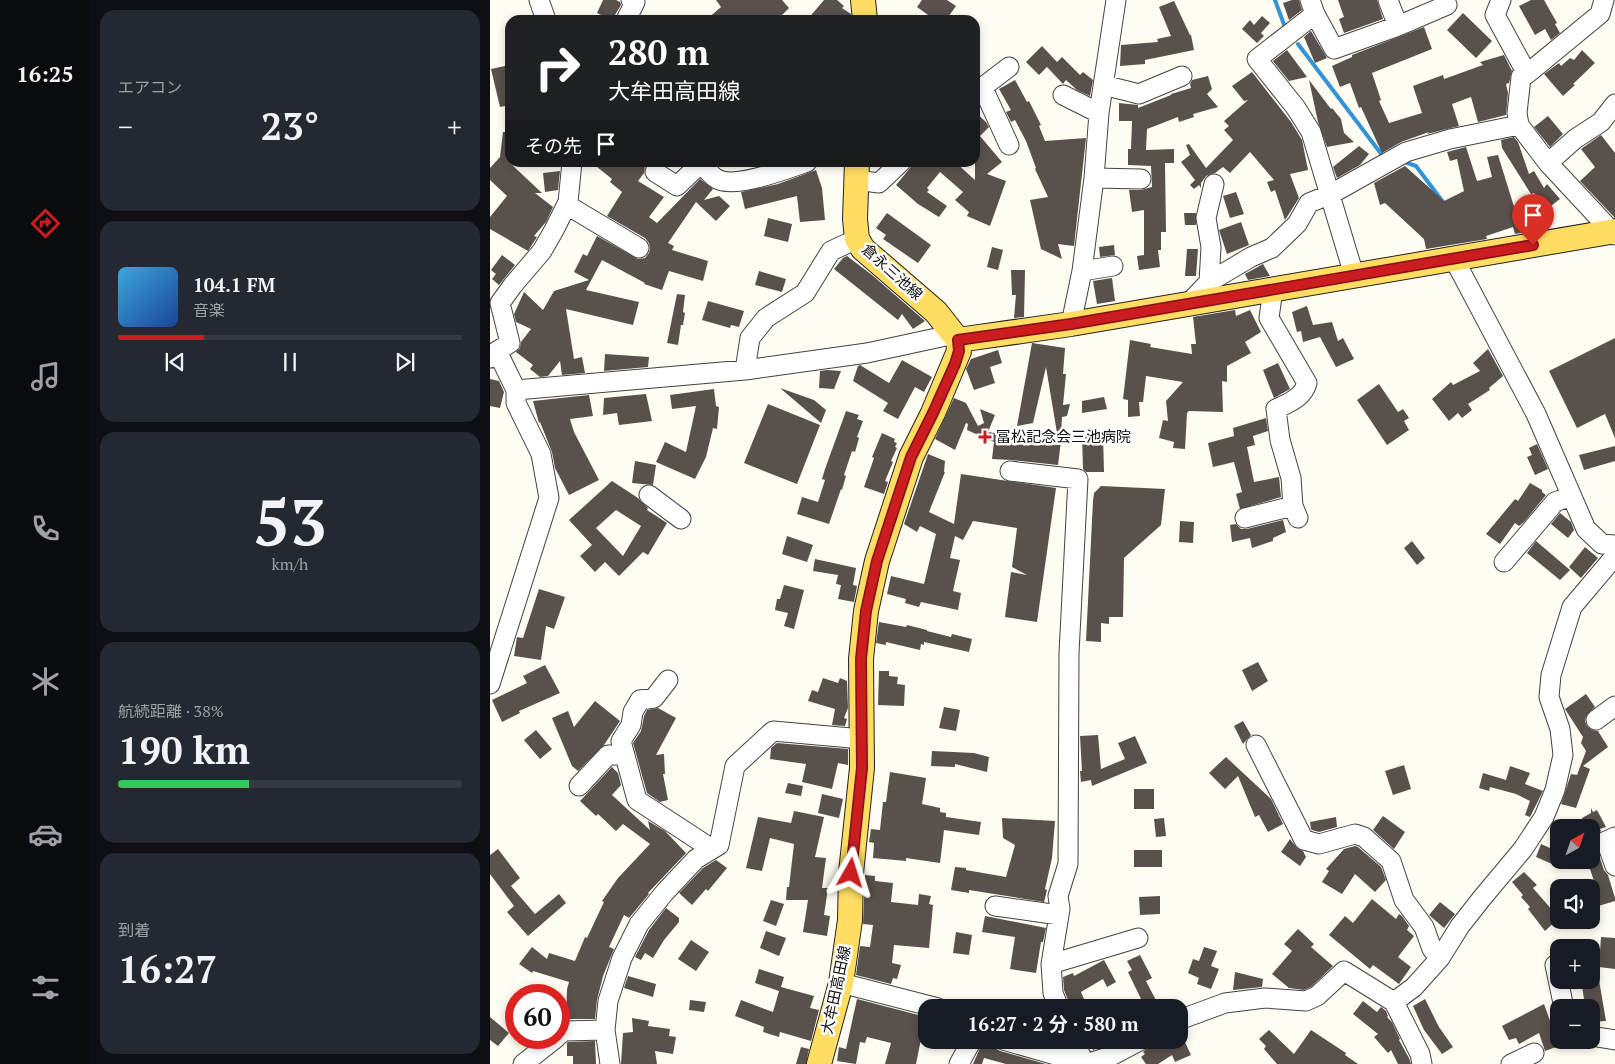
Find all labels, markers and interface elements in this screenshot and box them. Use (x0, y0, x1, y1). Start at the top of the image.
text: 280 m (608, 29, 709, 75)
icon: right (525, 35, 590, 100)
text: 16:25 (16, 59, 74, 88)
text: エアコン (118, 76, 182, 98)
text: 大牟田高田線 (608, 76, 740, 105)
text: 23° (261, 101, 319, 151)
text: − (118, 108, 133, 145)
text: + (447, 108, 462, 145)
icon: arrive (592, 130, 620, 158)
text: その先 (525, 133, 582, 158)
pin (1512, 194, 1554, 245)
icon: arrive (1519, 201, 1547, 229)
icon: directions (28, 206, 63, 241)
street label: 倉永三池線 (858, 239, 927, 304)
text: 104.1 FM (193, 272, 275, 297)
text: 音楽 (193, 299, 225, 321)
icon: previous (161, 348, 189, 376)
icon: pause (276, 348, 304, 376)
icon: next (391, 348, 419, 376)
icon: music (28, 359, 63, 394)
place label: 冨松記念会三池病院 (996, 426, 1131, 446)
marker: 冨松記念会三池病院 (978, 430, 992, 444)
text: 53 (253, 477, 327, 564)
icon: phone (28, 511, 63, 546)
text: km/h (272, 553, 308, 575)
icon: climate (28, 664, 63, 699)
text: 航続距離 · 38% (118, 700, 224, 722)
text: 190 km (118, 725, 250, 775)
icon: car (28, 817, 63, 852)
north arrow (1550, 819, 1600, 869)
map controls (1550, 819, 1600, 1049)
position arrow (824, 846, 876, 898)
button: sound (1550, 879, 1600, 929)
text: 到着 (118, 919, 150, 941)
button: + (1550, 939, 1600, 989)
text: 16:27 (118, 944, 217, 994)
street label: 大牟田高田線 (816, 944, 854, 1036)
icon: filters (28, 970, 63, 1005)
speed limit sign: 60 (505, 984, 570, 1049)
button: − (1550, 999, 1600, 1049)
text: 16:27 · 2 分 · 580 m (968, 1011, 1138, 1036)

